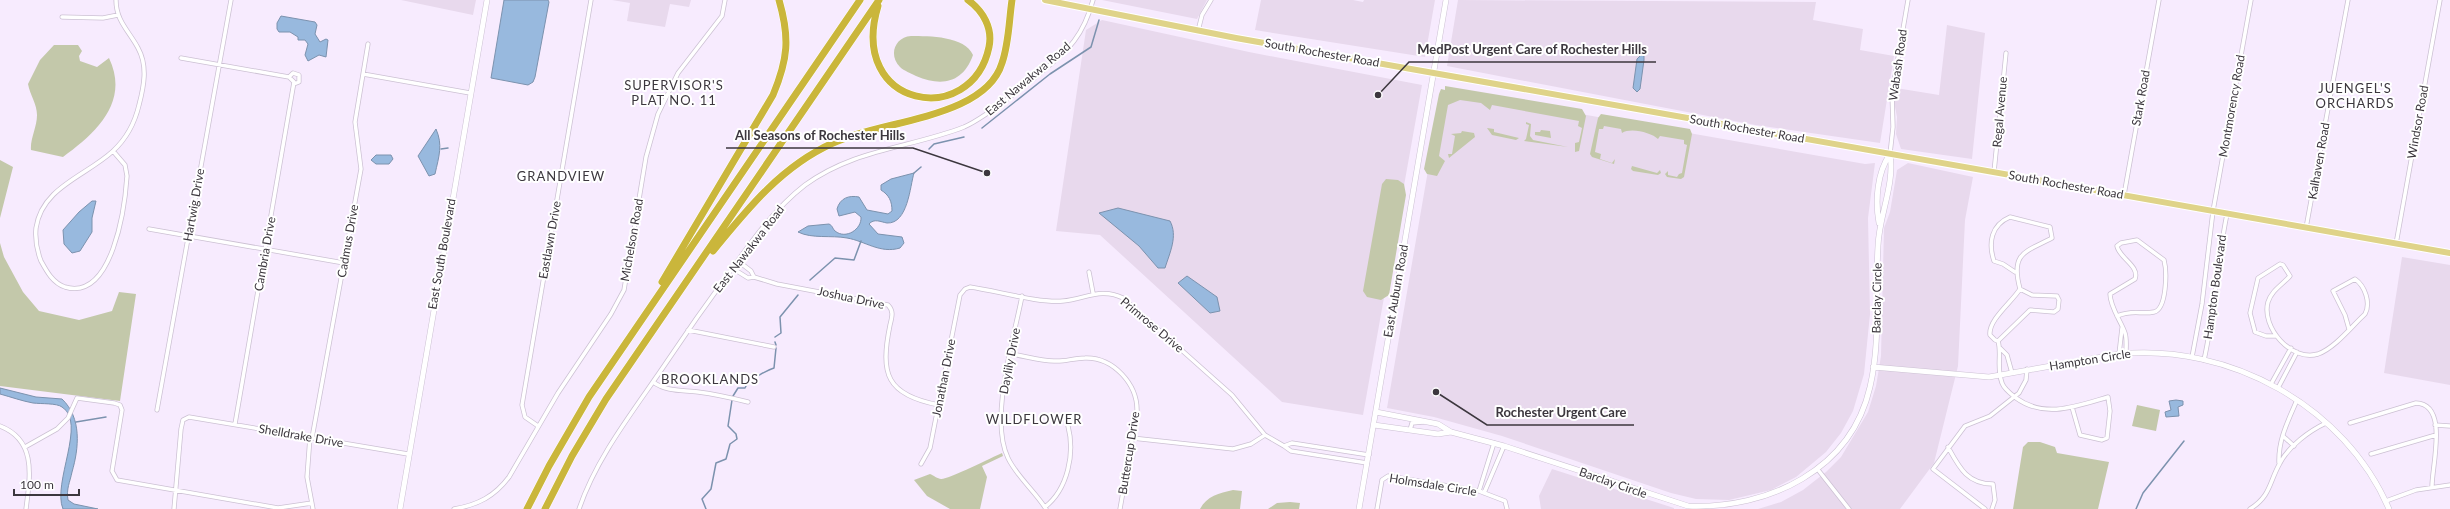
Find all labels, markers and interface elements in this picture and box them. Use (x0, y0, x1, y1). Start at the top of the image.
street label: Wabash Road (1885, 28, 1910, 102)
street label: South Rochester Road (1263, 35, 1381, 70)
callout: MedPost Urgent Care of Rochester Hills (1409, 37, 1656, 62)
street label: East Nawakwa Road (982, 39, 1073, 119)
text: MedPost Urgent Care of Rochester Hills (1417, 41, 1647, 57)
street label: Montmorency Road (2215, 53, 2248, 158)
street label: Stark Road (2128, 69, 2153, 127)
street label: Regal Avenue (1989, 76, 2010, 148)
district label: SUPERVISOR'S PLAT NO. 11 (624, 77, 724, 108)
district label: JUENGEL'S ORCHARDS (2316, 80, 2394, 111)
street label: Windsor Road (2404, 84, 2431, 160)
street label: South Rochester Road (1688, 111, 1806, 146)
street label: Kalhaven Road (2304, 121, 2333, 201)
callout: All Seasons of Rochester Hills (726, 123, 913, 148)
text: All Seasons of Rochester Hills (734, 127, 905, 143)
street label: Hartwig Drive (180, 167, 207, 243)
street label: South Rochester Road (2007, 167, 2125, 202)
district label: GRANDVIEW (517, 168, 605, 184)
street label: East South Boulevard (424, 197, 459, 311)
street label: Michelson Road (617, 197, 646, 283)
street label: Eastlawn Drive (535, 200, 564, 280)
street label: East Nawakwa Road (710, 202, 787, 295)
street label: Cadmus Drive (334, 203, 361, 279)
street label: Cambria Drive (251, 215, 278, 292)
street label: Hampton Boulevard (2200, 234, 2229, 340)
street label: East Auburn Road (1380, 243, 1411, 338)
street label: Barclay Circle (1868, 262, 1885, 334)
street label: Joshua Drive (816, 283, 886, 312)
street label: Primrose Drive (1117, 294, 1187, 356)
street label: Daylily Drive (996, 327, 1023, 395)
street label: Jonathan Drive (929, 337, 958, 418)
street label: Hampton Circle (2048, 346, 2132, 373)
district label: BROOKLANDS (661, 371, 759, 387)
callout: Rochester Urgent Care (1487, 400, 1634, 425)
text: Rochester Urgent Care (1495, 404, 1627, 420)
street label: Buttercup Drive (1115, 410, 1142, 495)
district label: WILDFLOWER (986, 411, 1082, 427)
street label: Shelldrake Drive (258, 421, 345, 450)
street label: Barclay Circle (1577, 464, 1649, 501)
street label: Holmsdale Circle (1388, 470, 1478, 499)
scale bar (14, 471, 79, 497)
text: 100 m (20, 477, 54, 492)

